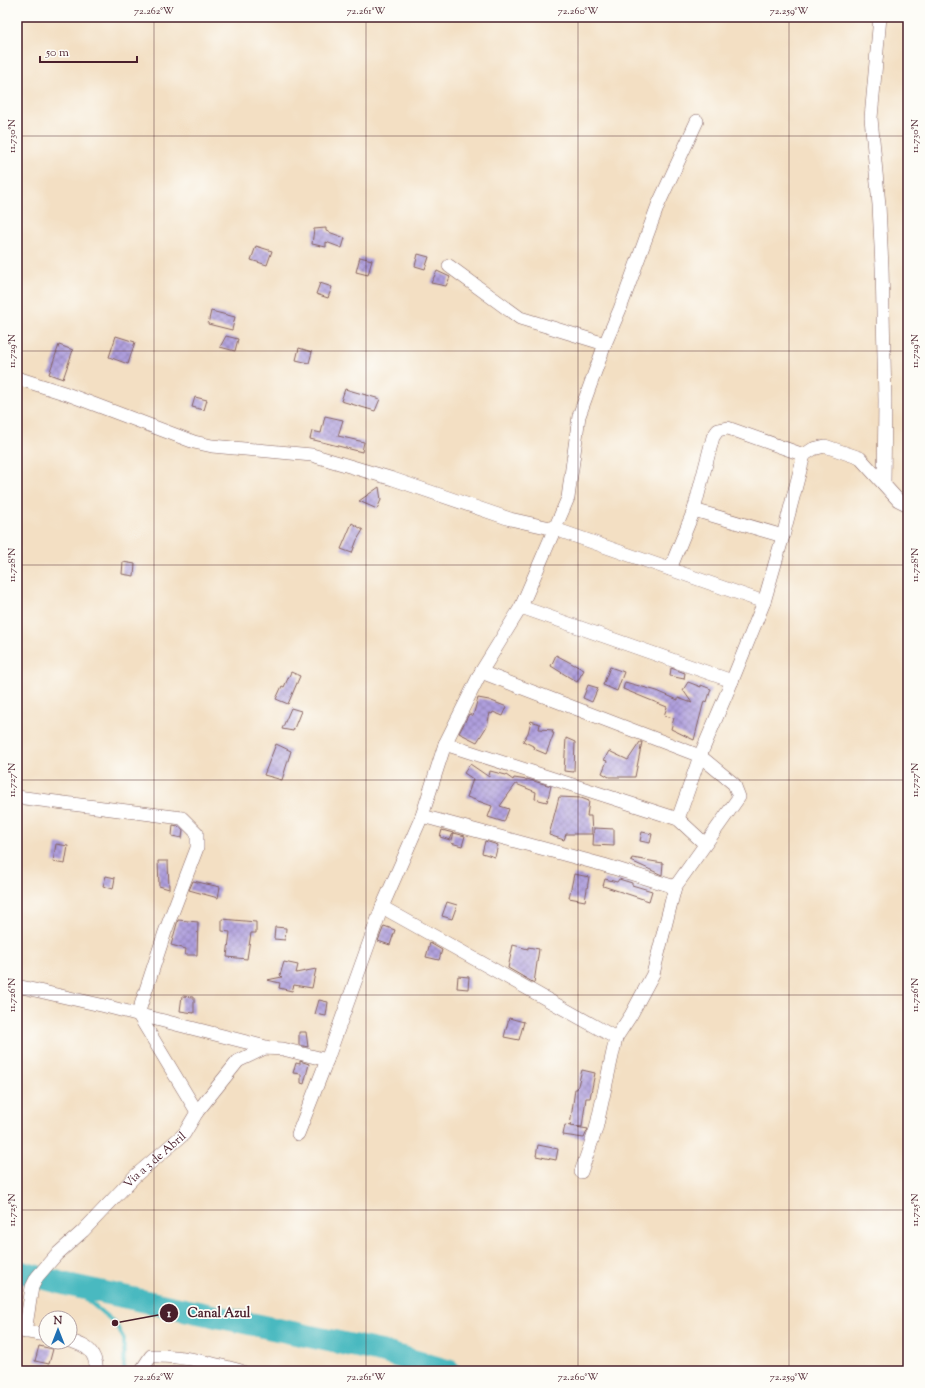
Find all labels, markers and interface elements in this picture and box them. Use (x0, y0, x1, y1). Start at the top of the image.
text: 72.262°W (134, 4, 174, 19)
text: 72.261°W (347, 4, 385, 19)
text: 72.260°W (558, 4, 598, 19)
text: 72.259°W (770, 4, 808, 19)
scale bar (40, 38, 137, 64)
text: 50 m (45, 44, 69, 62)
text: 11.730°N (5, 119, 20, 153)
text: 11.730°N (908, 119, 923, 153)
text: 11.729°N (5, 334, 20, 368)
text: 11.729°N (908, 334, 923, 368)
text: 11.728°N (5, 548, 20, 582)
text: 11.728°N (908, 548, 923, 582)
text: 11.727°N (5, 763, 20, 797)
text: 11.727°N (908, 763, 923, 797)
text: 11.726°N (5, 978, 20, 1012)
text: 11.726°N (908, 978, 923, 1012)
street label: Vía a 3 de Abril (120, 1127, 191, 1193)
text: 11.725°N (5, 1194, 20, 1226)
text: 11.725°N (908, 1194, 923, 1226)
callout: Canal Azul (159, 1300, 258, 1325)
text: 1 (166, 1305, 172, 1323)
text: Canal Azul (188, 1305, 251, 1323)
north arrow (38, 1310, 78, 1350)
text: N (53, 1313, 63, 1329)
text: 72.262°W (134, 1370, 174, 1385)
text: 72.261°W (347, 1370, 385, 1385)
text: 72.260°W (558, 1370, 598, 1385)
text: 72.259°W (770, 1370, 808, 1385)

